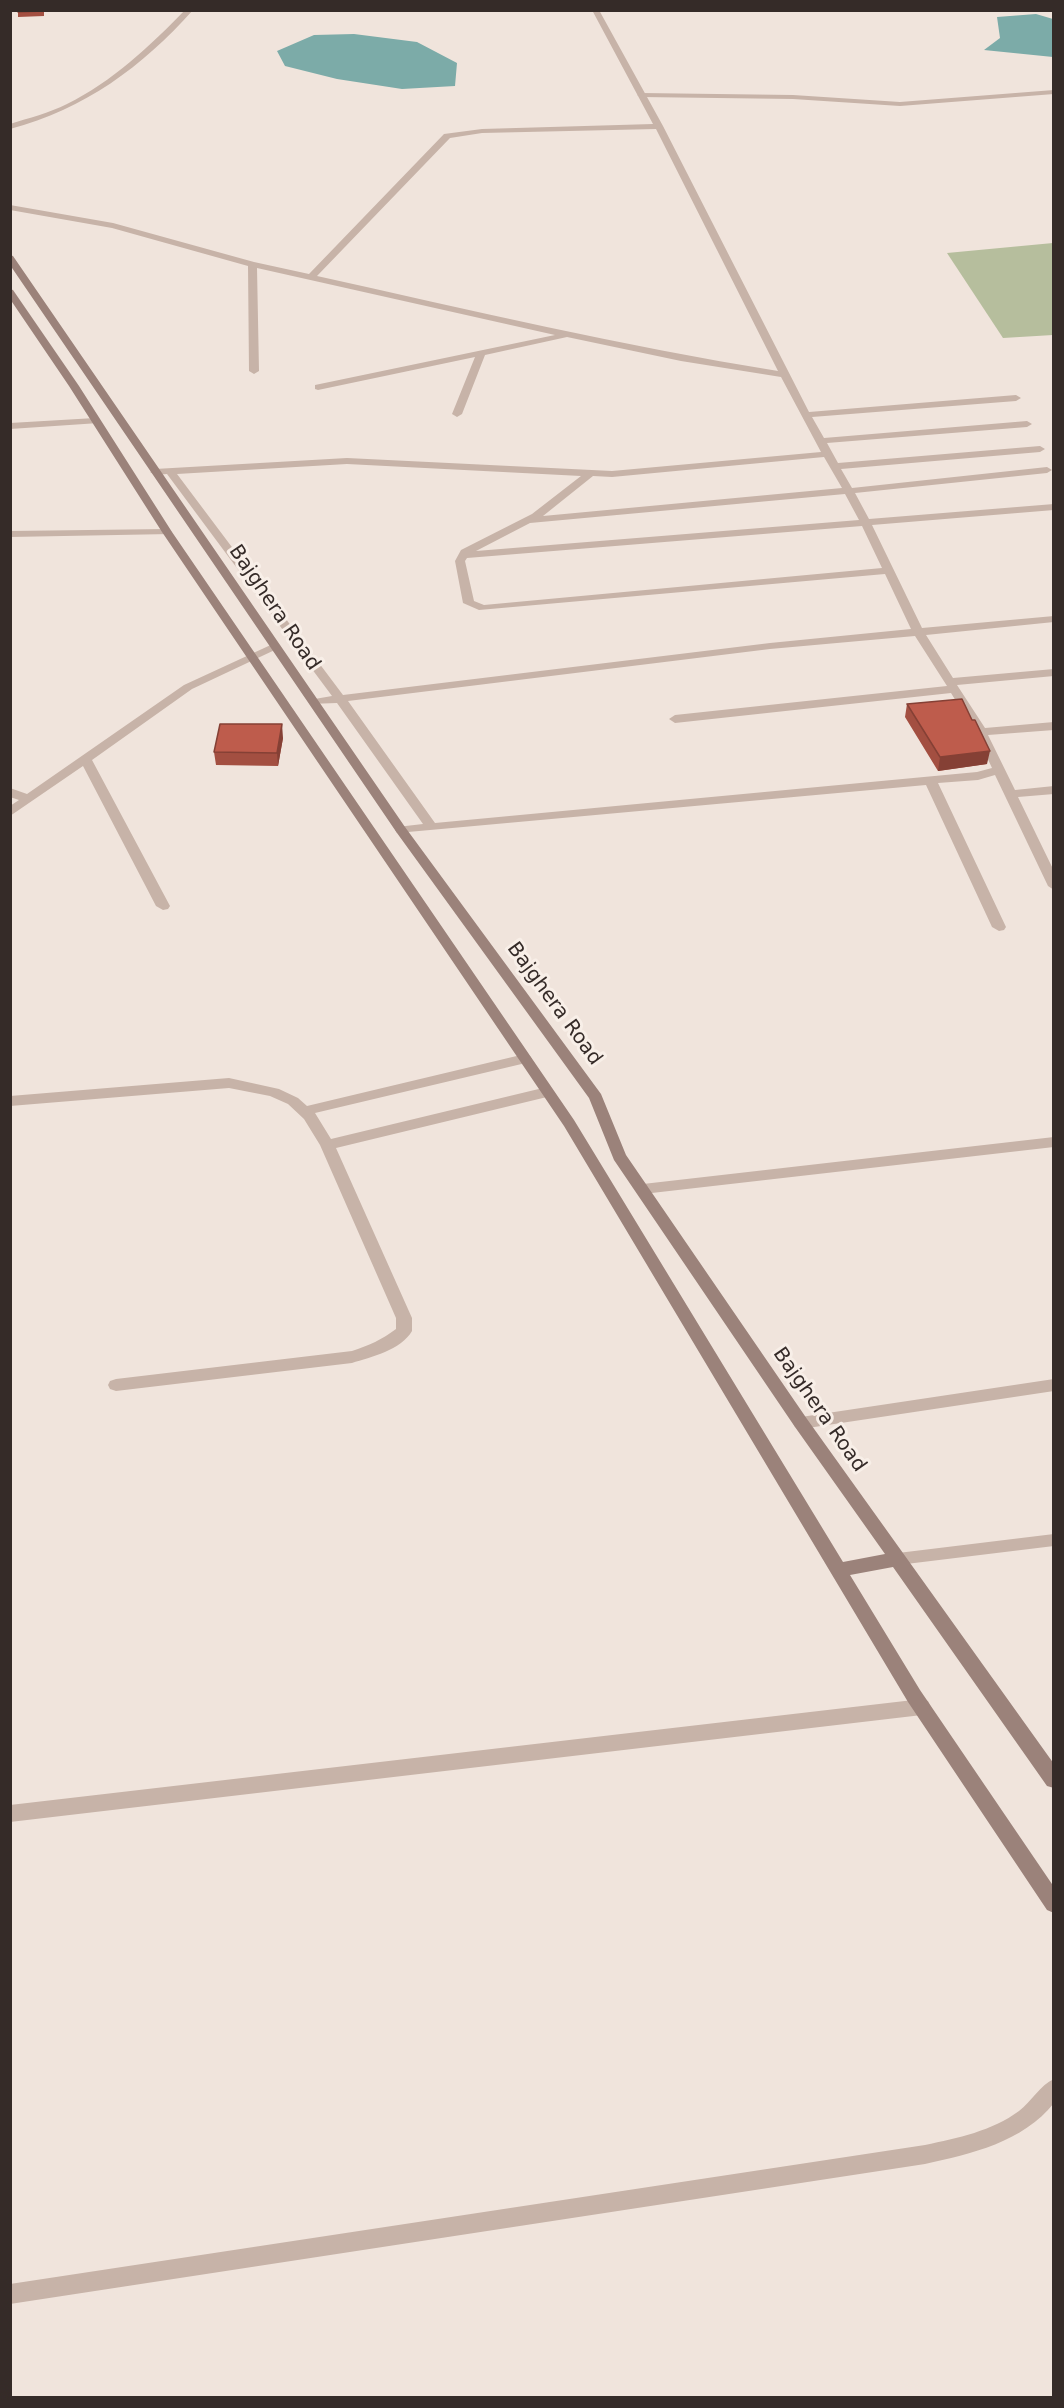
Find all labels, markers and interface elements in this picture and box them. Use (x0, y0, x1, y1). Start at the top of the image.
street label: Bajghera Road (223, 541, 325, 675)
street label: Bajghera Road (501, 938, 607, 1070)
street label: Bajghera Road (767, 1343, 871, 1477)

